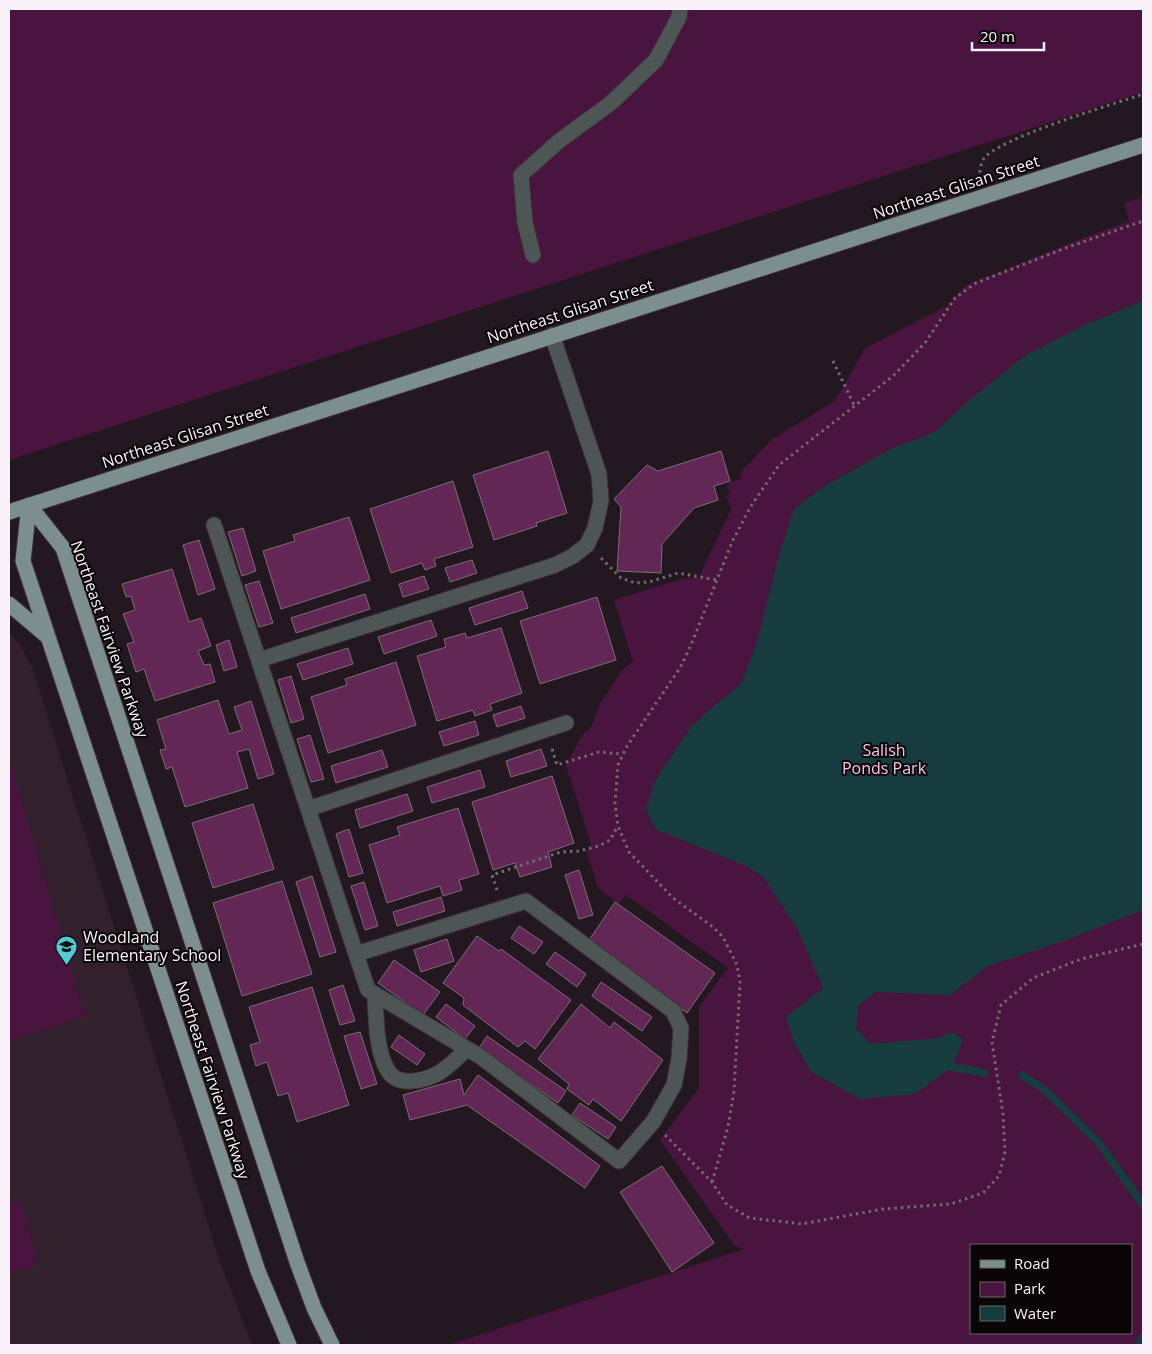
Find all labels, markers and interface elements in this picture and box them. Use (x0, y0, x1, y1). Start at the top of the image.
scale bar (972, 20, 1044, 52)
text: 20 m (980, 26, 1015, 46)
street label: Northeast Glisan Street (870, 150, 1042, 224)
street label: Northeast Glisan Street (484, 274, 656, 348)
street label: Northeast Glisan Street (99, 399, 271, 473)
street label: Northeast Fairview Parkway (66, 537, 154, 741)
park label: Salish Ponds Park (842, 739, 927, 779)
place label: Woodland Elementary School (83, 926, 221, 966)
school or university icon: Woodland Elementary School (55, 934, 79, 965)
street label: Northeast Fairview Parkway (171, 978, 256, 1183)
legend (970, 1244, 1132, 1334)
text: Road (1014, 1253, 1050, 1273)
text: Park (1014, 1278, 1045, 1298)
text: Water (1014, 1303, 1056, 1323)

